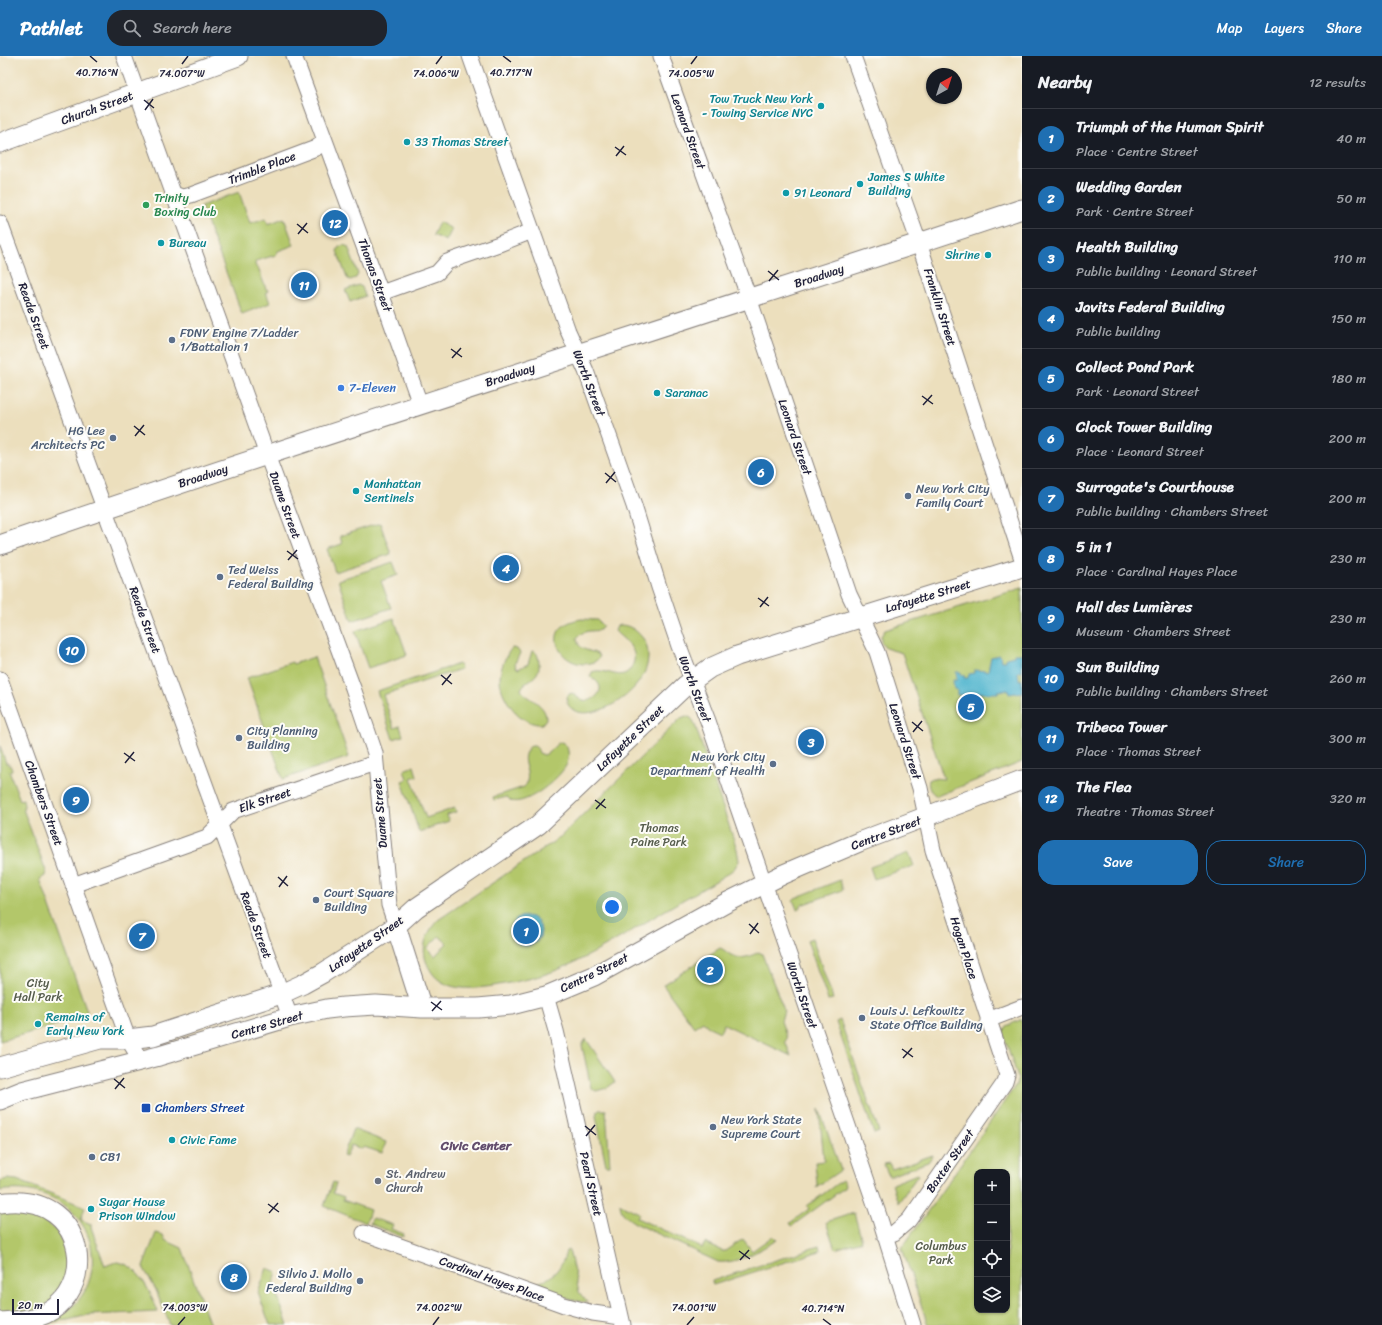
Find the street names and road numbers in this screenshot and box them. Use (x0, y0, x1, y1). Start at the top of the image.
street label: Church Street (58, 85, 136, 131)
street label: Leonard Street (664, 90, 712, 173)
street label: Trimble Place (225, 145, 299, 191)
street label: Thomas Street (352, 235, 399, 316)
street label: Broadway (791, 257, 848, 294)
street label: Franklin Street (917, 265, 963, 349)
street label: Reade Street (12, 279, 56, 353)
street label: Worth Street (566, 346, 612, 421)
street label: Broadway (482, 356, 539, 393)
street label: Leonard Street (772, 396, 819, 479)
street label: Broadway (175, 457, 232, 494)
street label: Duane Street (263, 468, 307, 542)
street label: Lafayette Street (882, 573, 974, 619)
street label: Reade Street (123, 583, 167, 657)
street label: Worth Street (672, 652, 718, 727)
street label: Lafayette Street (590, 699, 670, 777)
street label: Leonard Street (882, 700, 928, 783)
street label: Chambers Street (18, 757, 70, 849)
street label: Duane Street (366, 777, 394, 849)
street label: Elk Street (236, 781, 294, 819)
street label: Centre Street (847, 809, 926, 857)
street label: Reade Street (234, 888, 278, 962)
street label: Lafayette Street (323, 910, 409, 978)
street label: Hogan Place (944, 914, 984, 982)
street label: Centre Street (556, 946, 633, 999)
street label: Worth Street (780, 958, 824, 1033)
street label: Centre Street (228, 1004, 307, 1046)
street label: Baxter Street (920, 1124, 981, 1197)
street label: Pearl Street (573, 1149, 609, 1219)
street label: Cardinal Hayes Place (436, 1250, 548, 1308)

